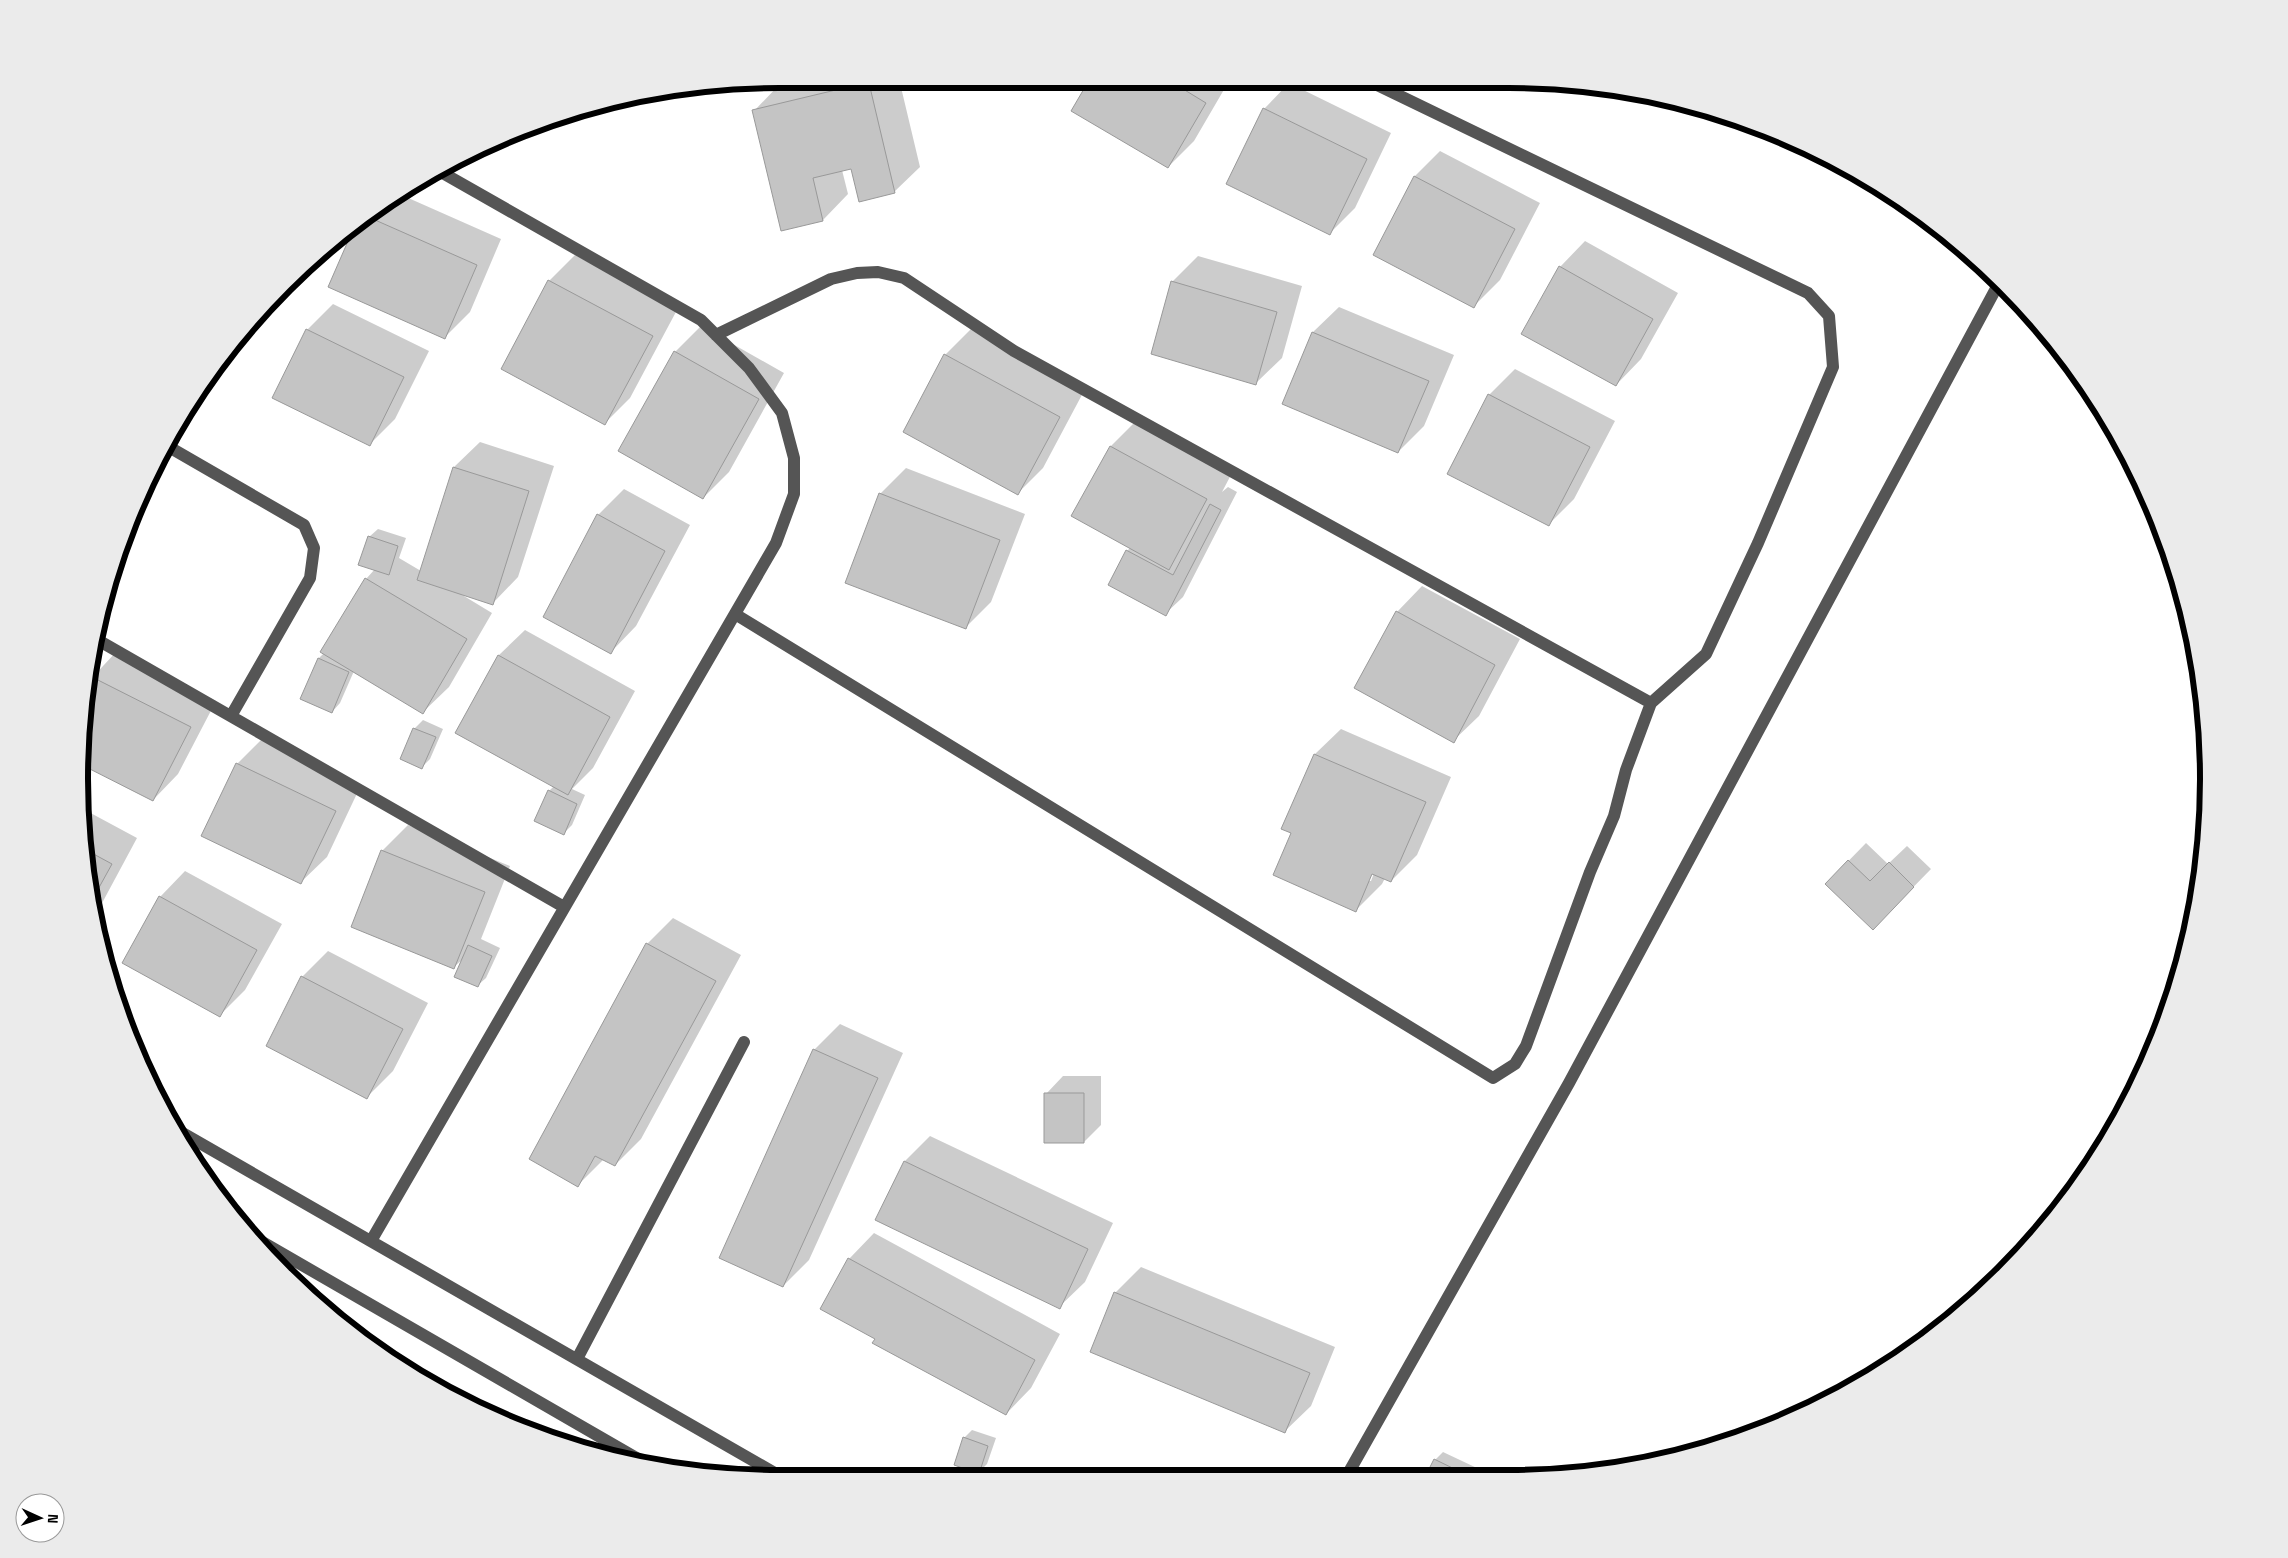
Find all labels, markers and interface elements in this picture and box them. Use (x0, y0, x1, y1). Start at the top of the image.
north arrow (15, 1493, 65, 1543)
text: N (44, 1514, 62, 1524)

